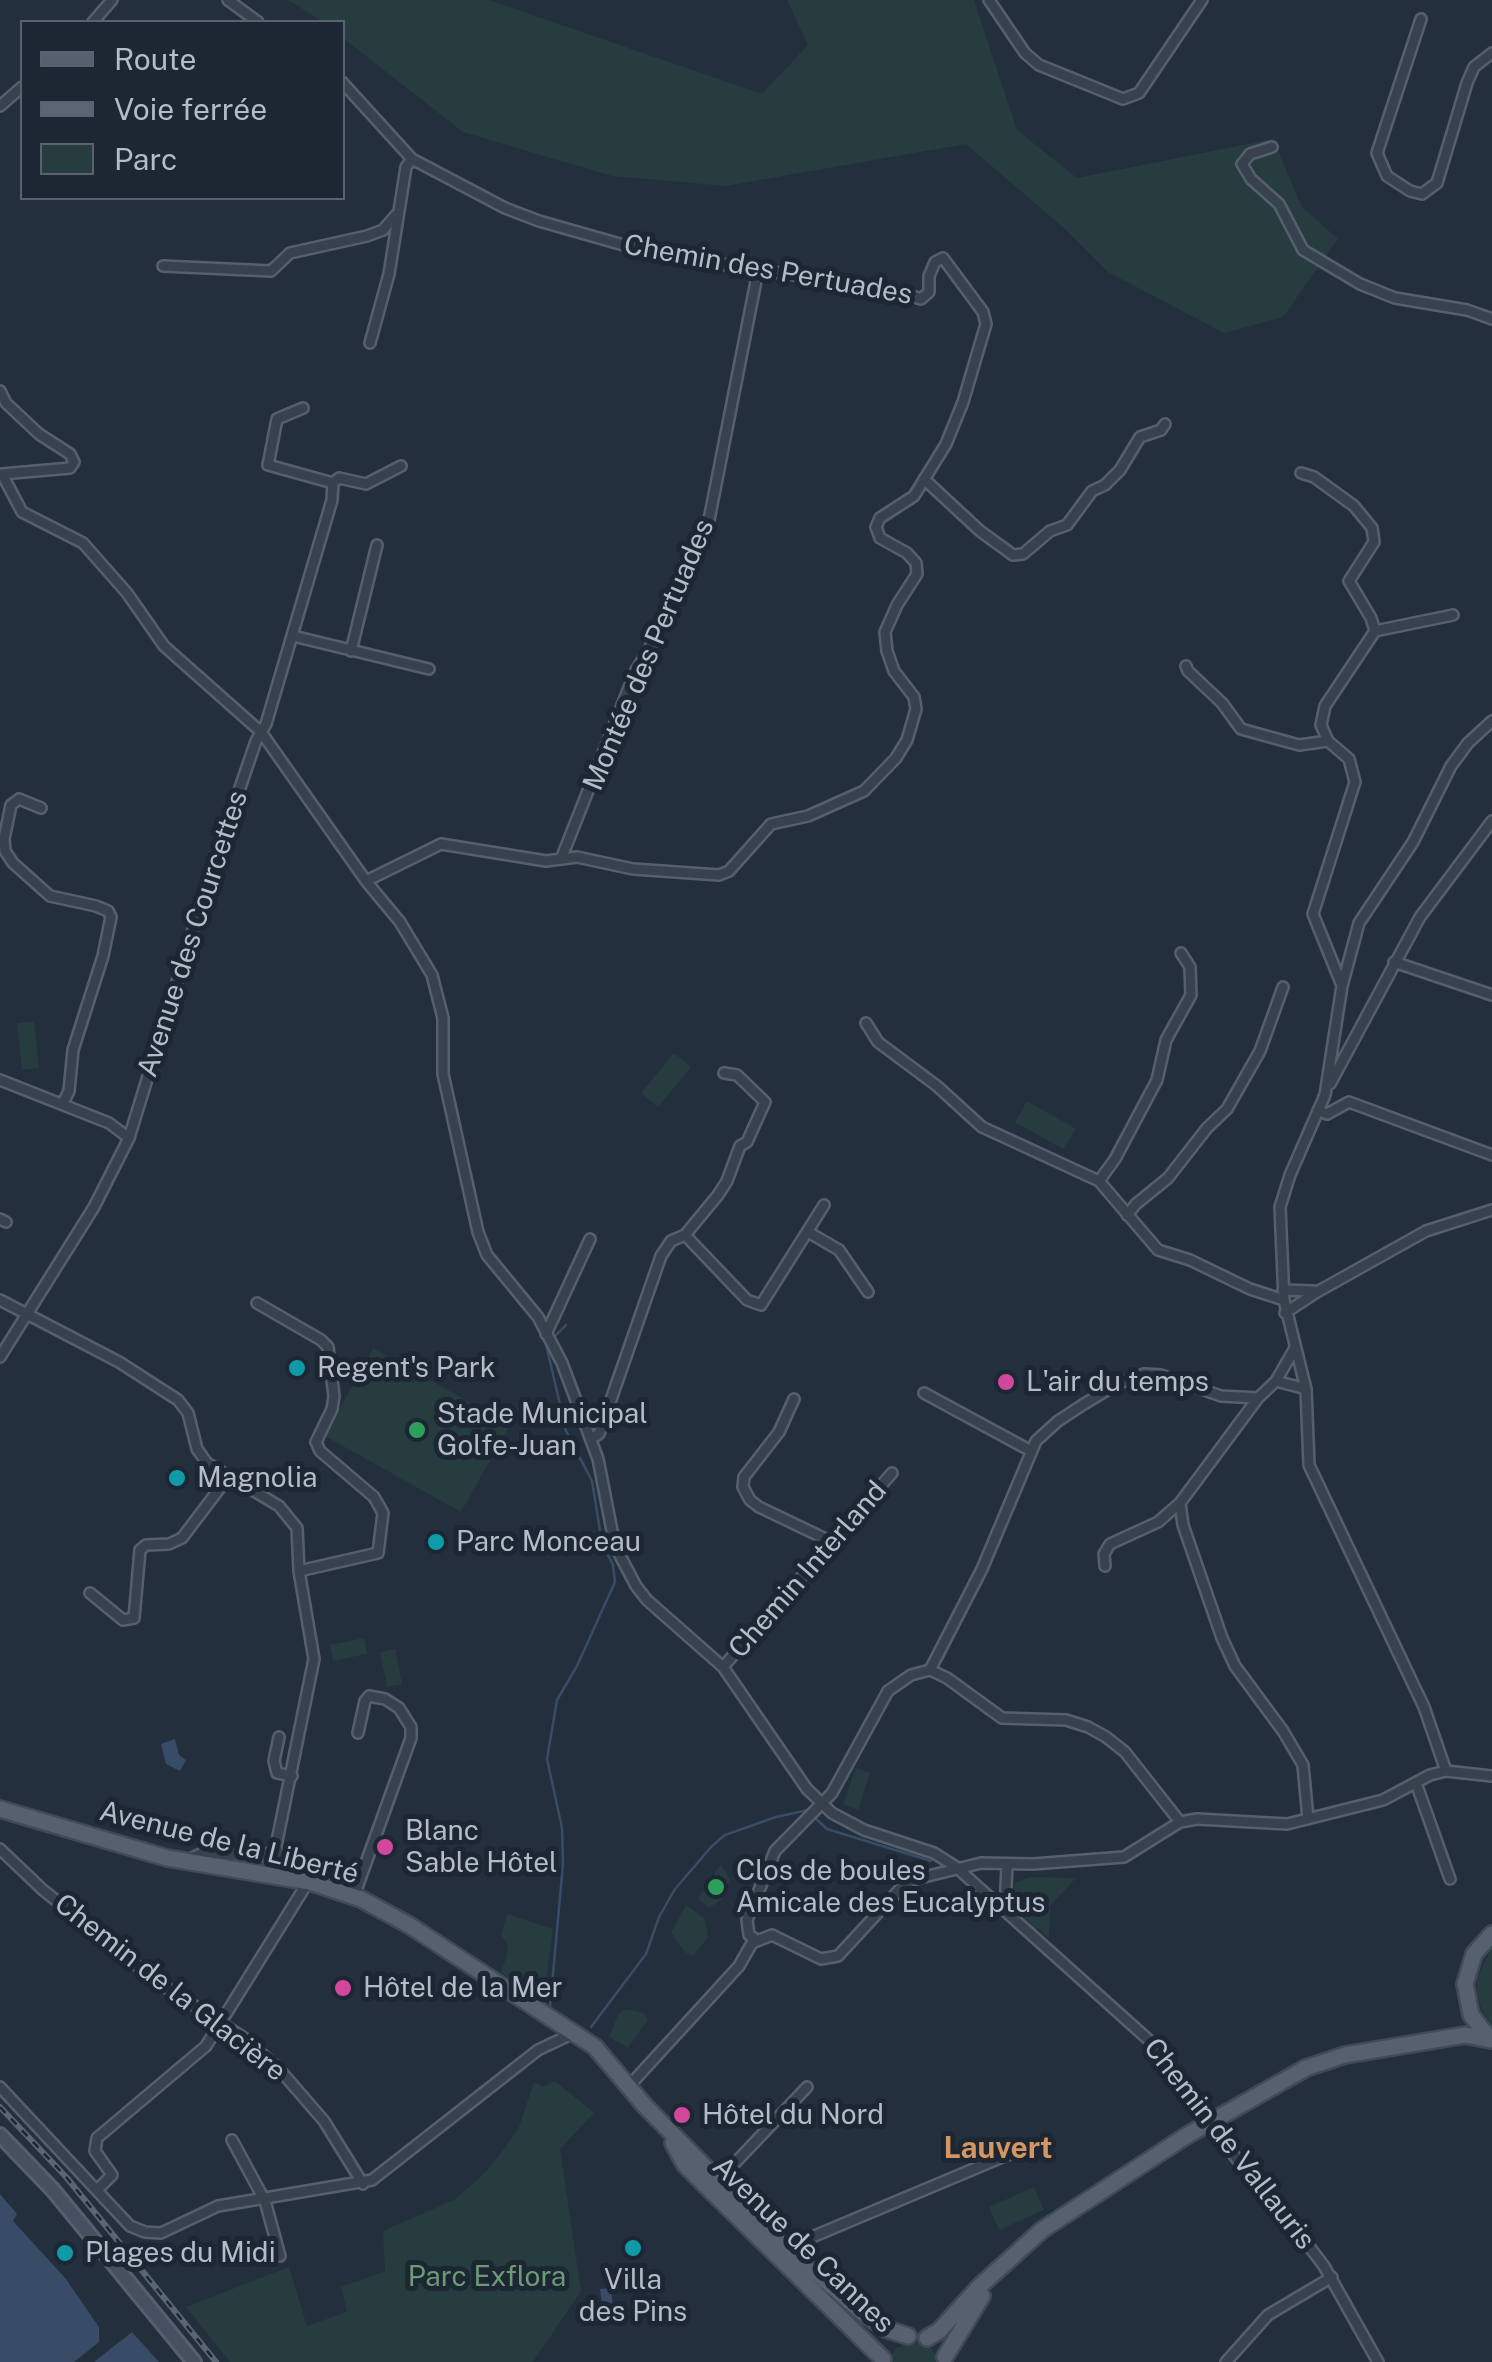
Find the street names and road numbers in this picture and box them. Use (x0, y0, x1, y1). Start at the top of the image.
street label: Chemin des Pertuades (621, 228, 915, 312)
street label: Montée des Pertuades (577, 514, 721, 796)
street label: Avenue des Courcettes (131, 787, 255, 1081)
street label: Chemin Interland (722, 1475, 894, 1665)
street label: Avenue de la Liberté (96, 1795, 362, 1891)
street label: Chemin de la Glacière (48, 1887, 292, 2089)
street label: Chemin de Vallauris (1136, 2032, 1322, 2256)
street label: Avenue de Cannes (705, 2150, 901, 2340)

